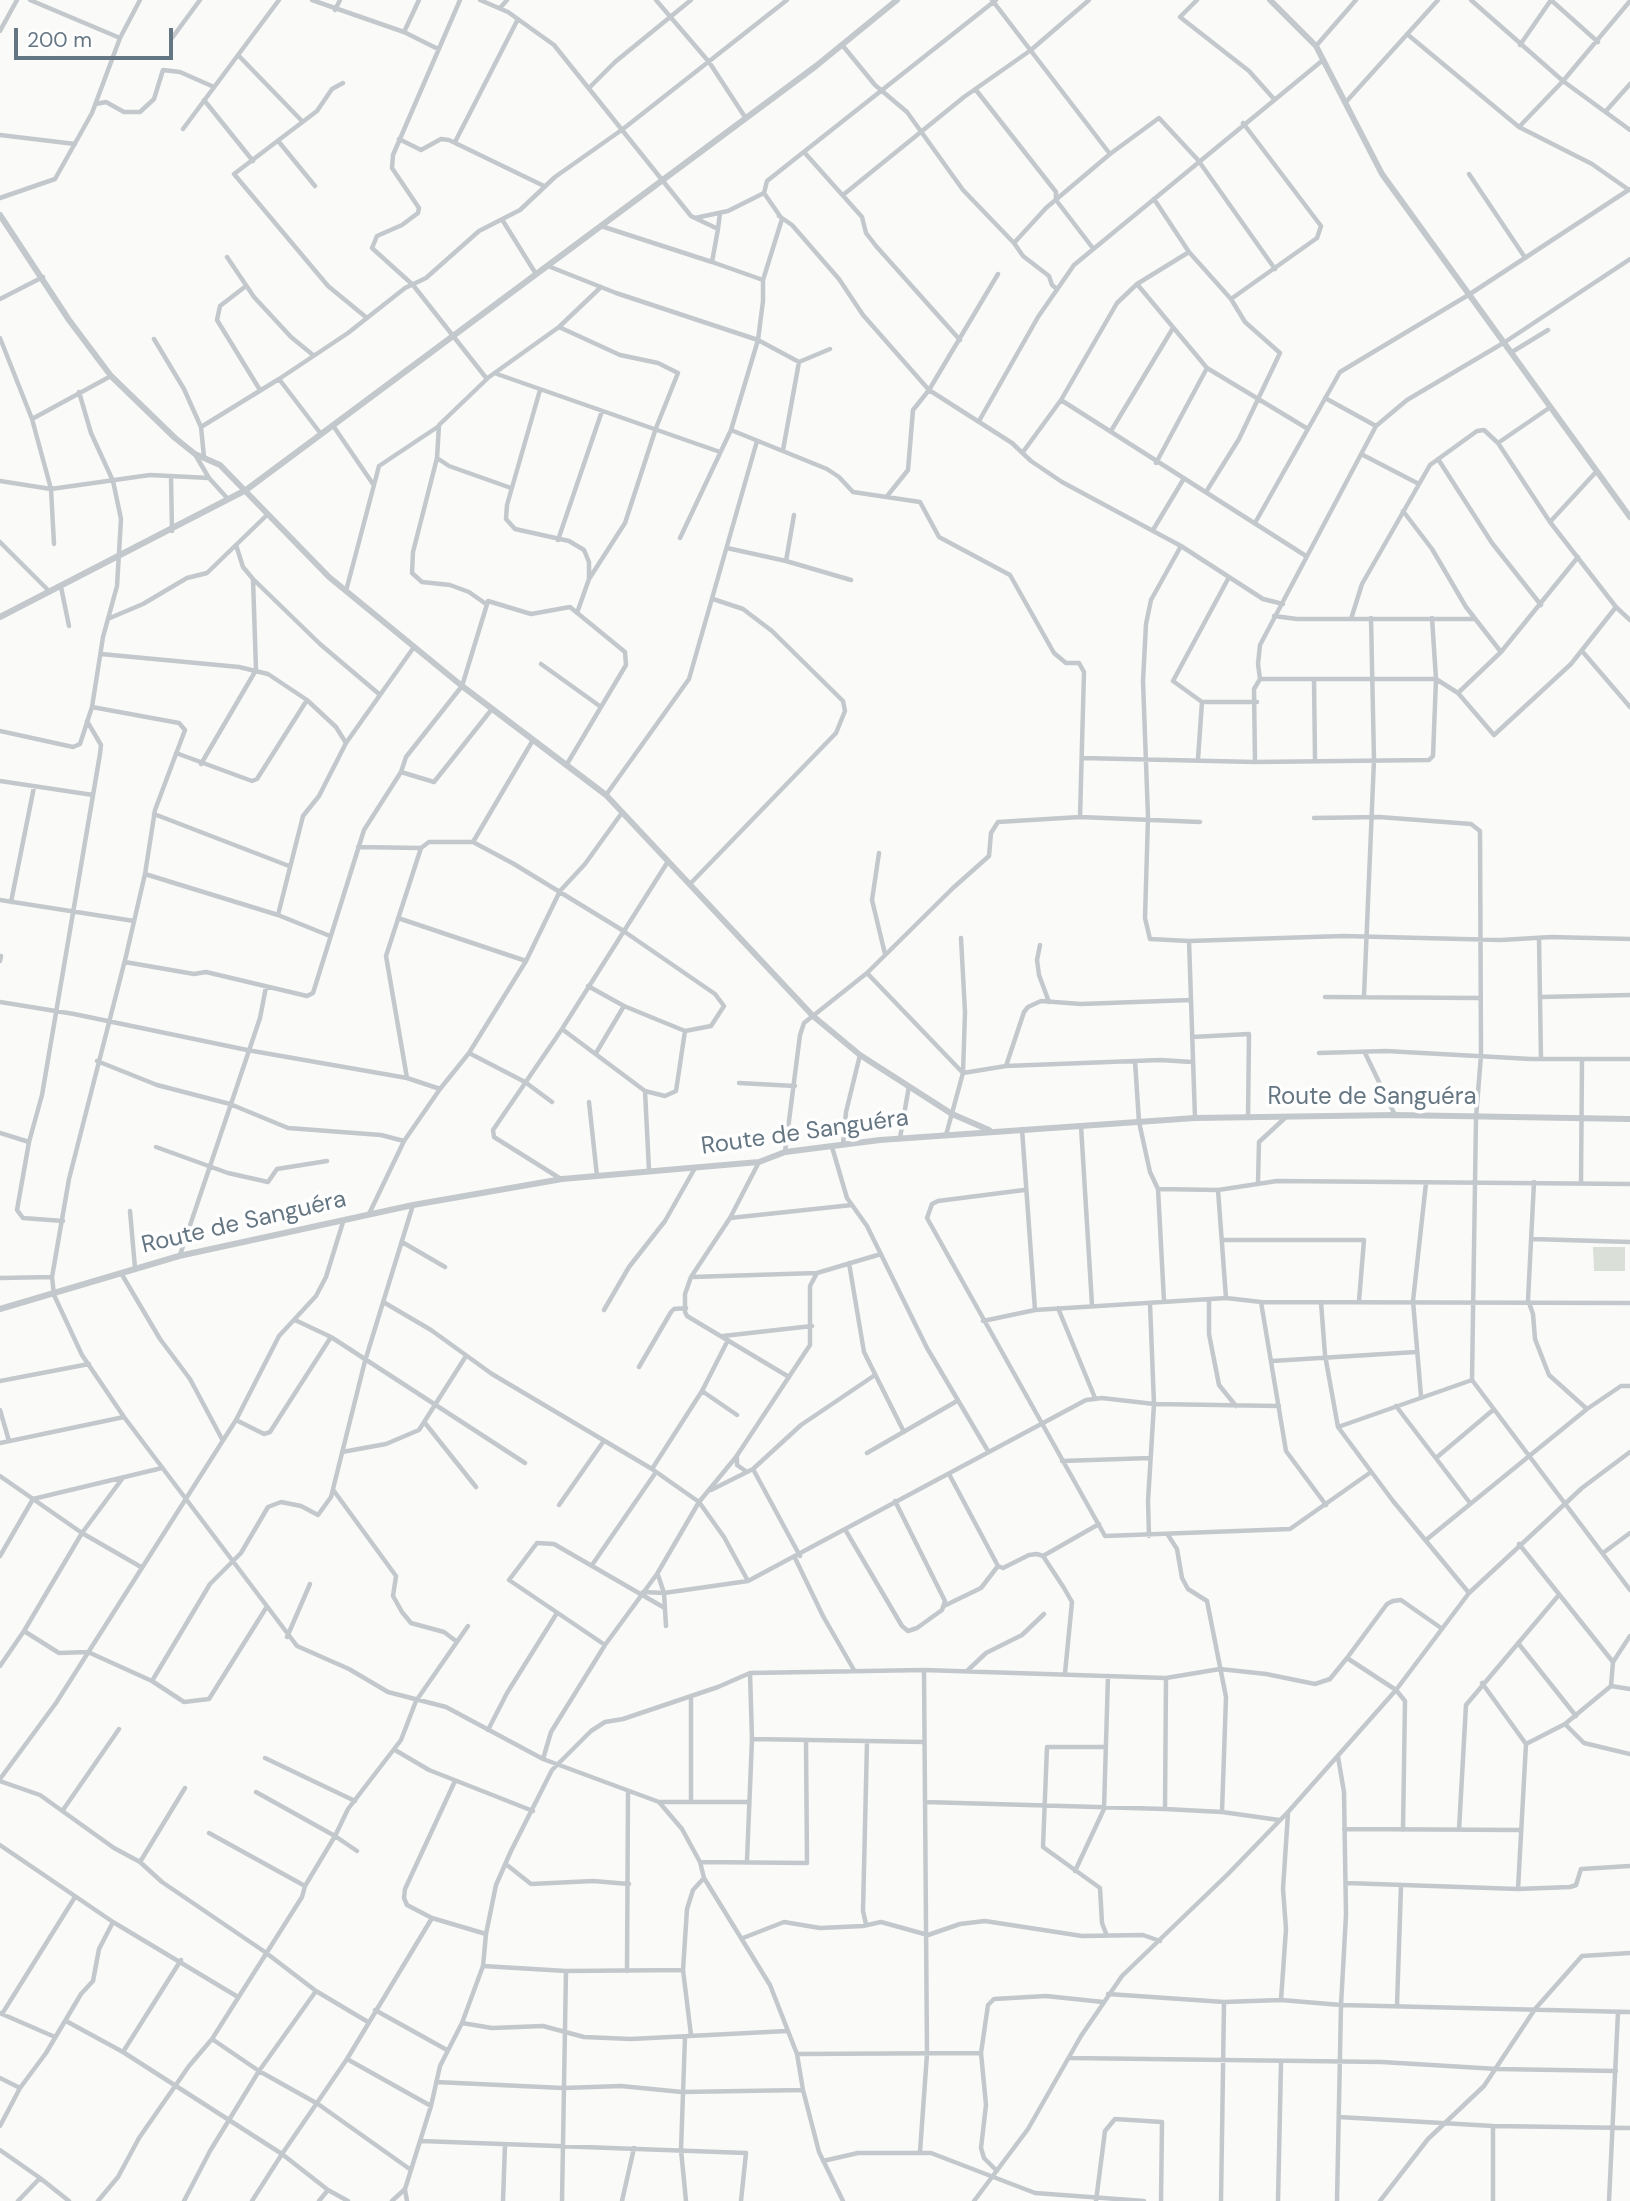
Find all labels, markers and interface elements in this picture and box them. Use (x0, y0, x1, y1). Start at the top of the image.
scale bar (18, 14, 177, 58)
text: 200 m (27, 26, 92, 54)
street label: Route de Sanguéra (1267, 1084, 1477, 1112)
street label: Route de Sanguéra (699, 1104, 911, 1162)
street label: Route de Sanguéra (139, 1185, 349, 1261)

